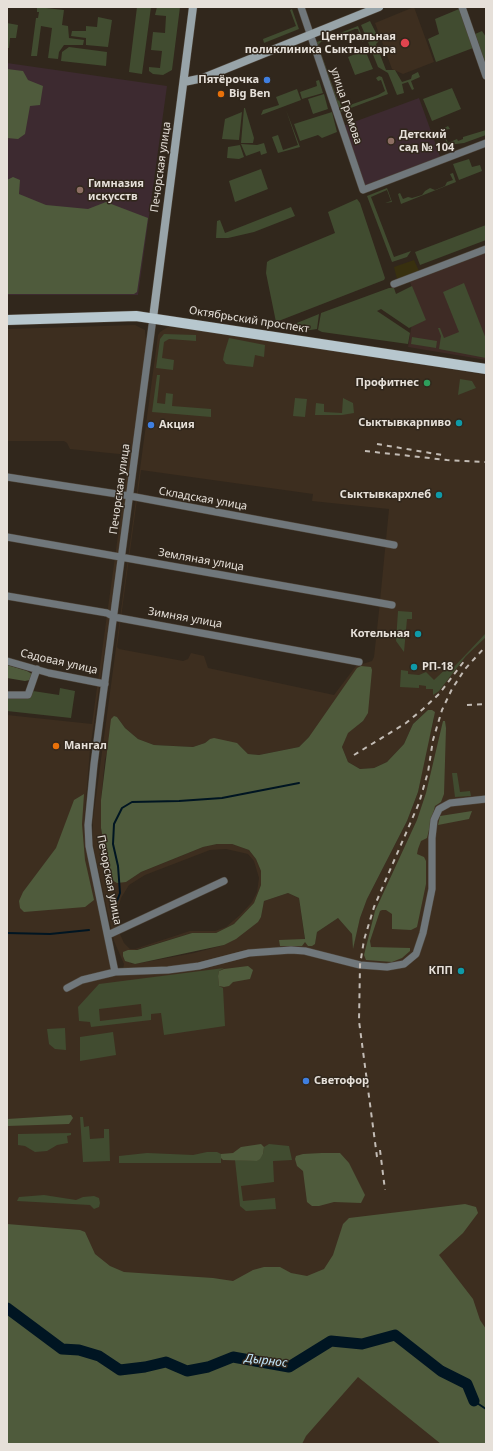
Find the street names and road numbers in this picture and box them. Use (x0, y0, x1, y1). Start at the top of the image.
street label: улица Громова (327, 66, 365, 146)
street label: Печорская улица (148, 121, 174, 213)
street label: Октябрьский проспект (188, 304, 310, 336)
street label: Печорская улица (107, 443, 133, 535)
street label: Складская улица (158, 485, 248, 513)
street label: Земляная улица (157, 546, 245, 574)
street label: Зимняя улица (147, 605, 223, 631)
street label: Садовая улица (19, 647, 99, 677)
street label: Печорская улица (94, 834, 124, 926)

